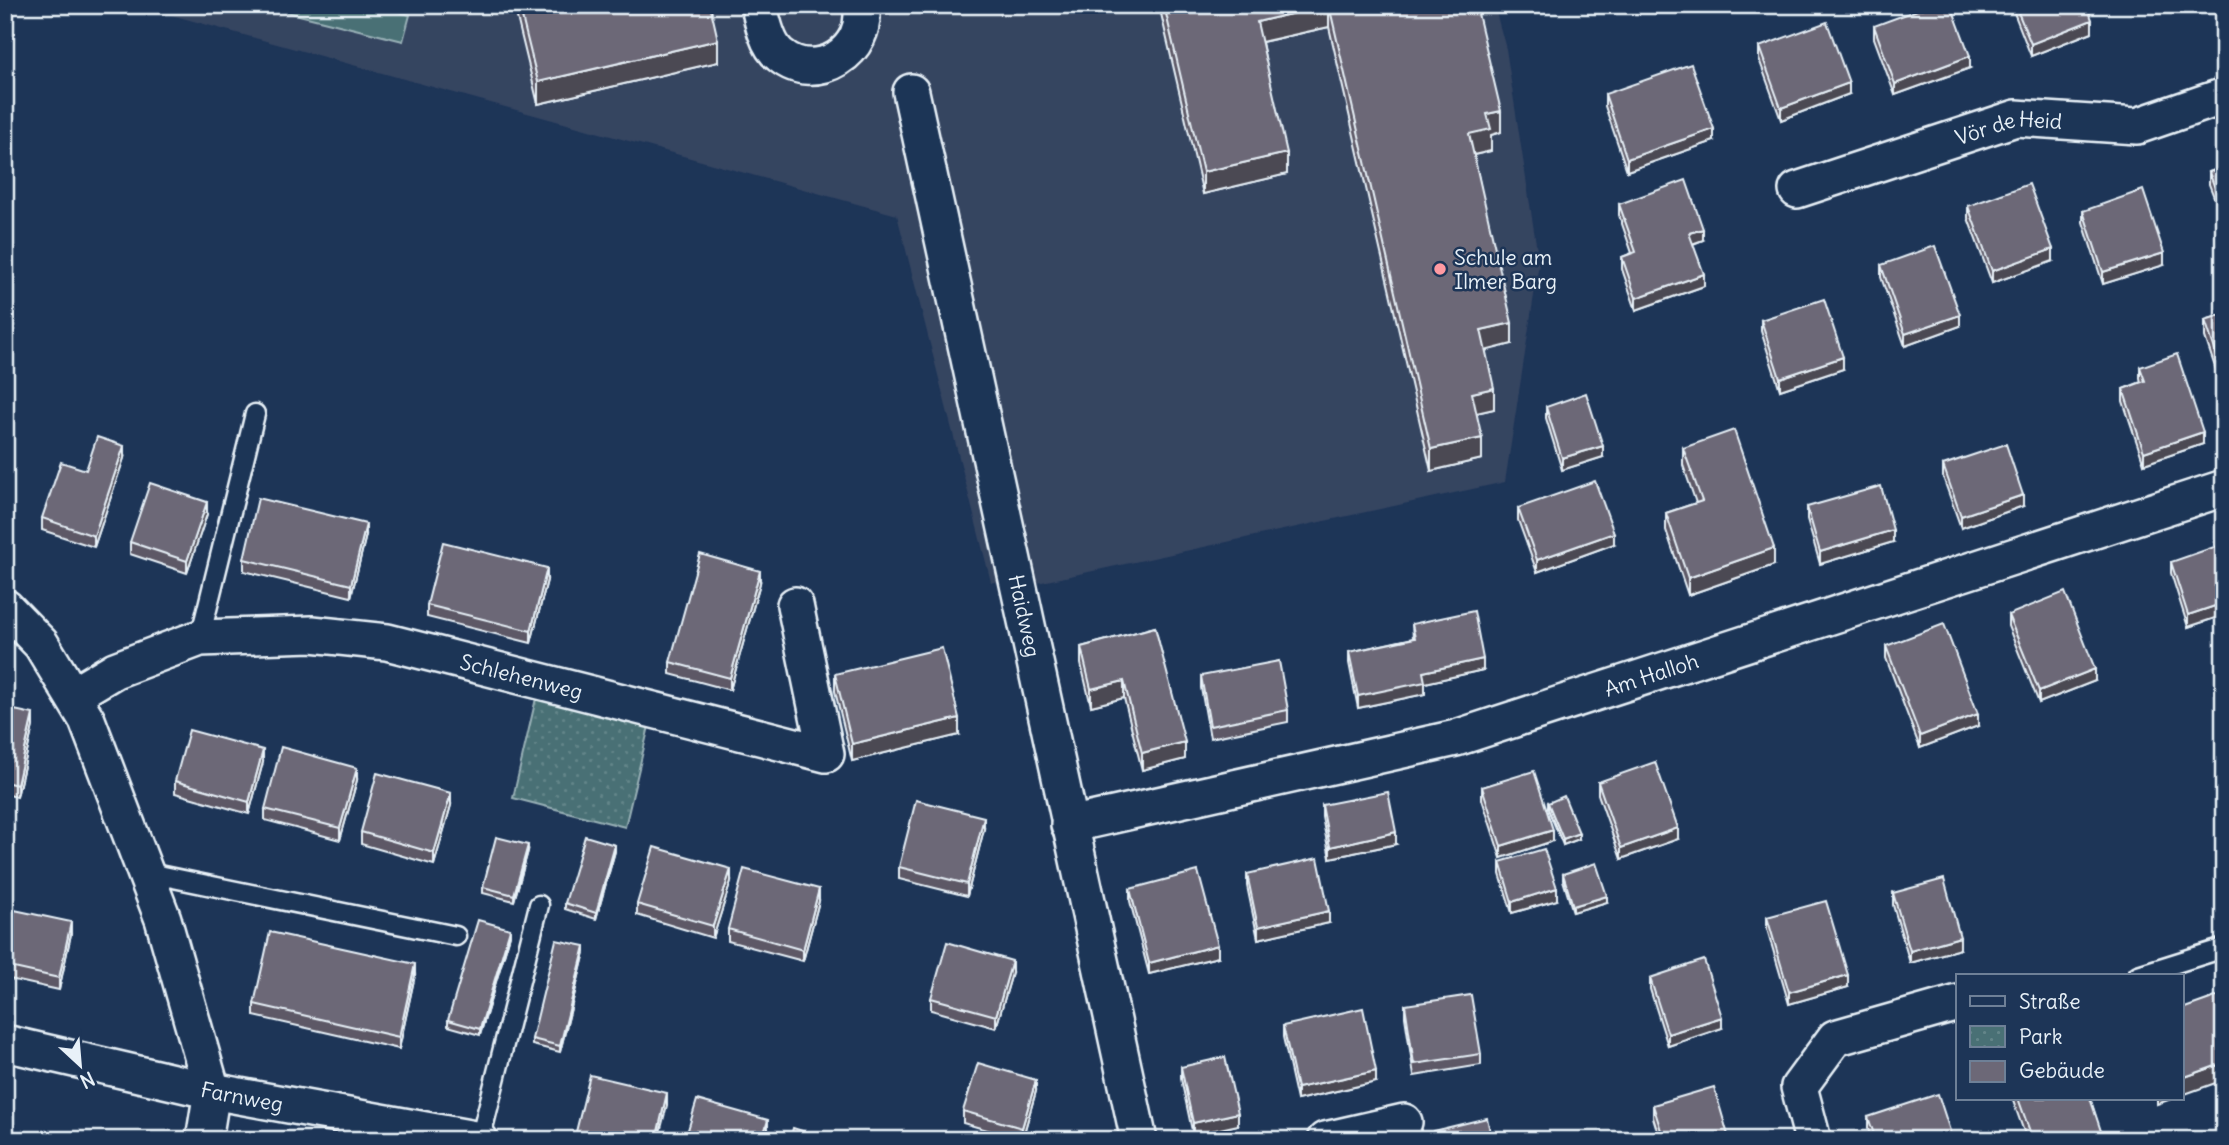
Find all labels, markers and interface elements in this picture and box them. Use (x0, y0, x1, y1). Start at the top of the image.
street label: Vör de Heid (1952, 104, 2063, 151)
place label: Schule am Ilmer Barg (1454, 244, 1557, 295)
marker: Schule am Ilmer Barg (1432, 261, 1448, 277)
street label: Haidweg (1003, 572, 1047, 660)
street label: Am Halloh (1601, 647, 1702, 702)
street label: Schlehenweg (457, 648, 586, 705)
legend (1956, 974, 2184, 1100)
text: Straße (2019, 988, 2080, 1015)
text: Park (2019, 1023, 2062, 1050)
north arrow (46, 1030, 116, 1100)
text: Gebäude (2019, 1057, 2105, 1084)
text: N (76, 1067, 99, 1094)
street label: Farnweg (198, 1075, 285, 1117)

